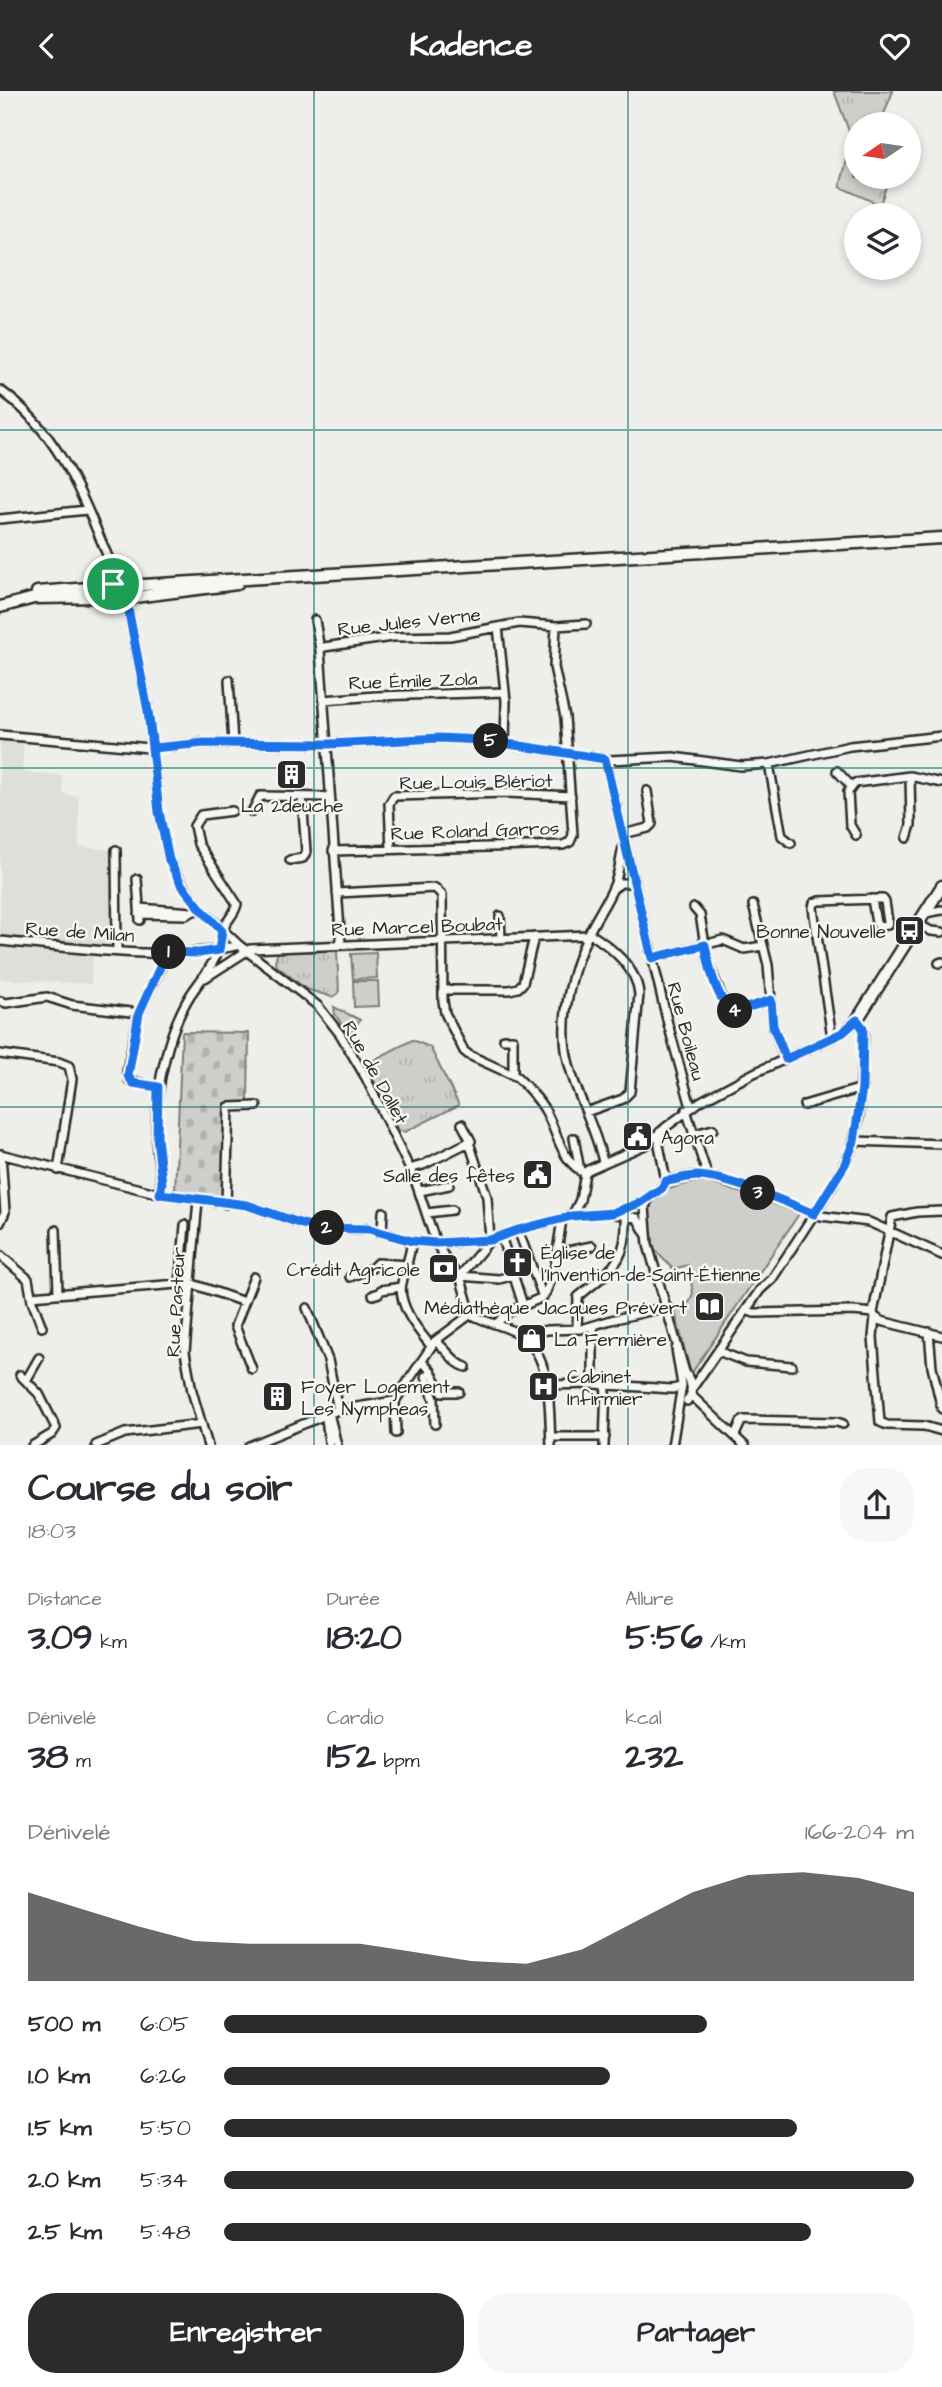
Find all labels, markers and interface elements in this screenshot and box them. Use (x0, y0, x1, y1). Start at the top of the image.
text: Kadence (410, 23, 532, 68)
icon: back (28, 27, 66, 65)
icon: heart (876, 27, 914, 65)
north arrow (844, 112, 920, 189)
map controls (844, 112, 921, 280)
button: layers (844, 203, 921, 280)
pin (83, 554, 143, 614)
icon: arrive (94, 565, 132, 603)
street label: Rue Jules Verne (336, 602, 482, 643)
street label: Rue Émile Zola (348, 666, 478, 697)
pin: 5 (474, 723, 508, 759)
text: 5 (484, 727, 497, 754)
building icon: La 2deuche (275, 757, 309, 791)
street label: Rue Louis Blériot (399, 768, 553, 797)
place label: La 2deuche (241, 793, 343, 820)
street label: Rue Roland Garros (390, 815, 560, 848)
street label: Rue Marcel Boubat (331, 911, 504, 944)
bus stop icon: Bonne Nouvelle (892, 914, 926, 948)
street label: Rue de Milan (24, 915, 135, 950)
place label: Bonne Nouvelle (756, 919, 886, 946)
pin: 1 (152, 935, 186, 969)
text: 1 (167, 938, 170, 965)
street label: Rue Boileau (659, 979, 712, 1084)
pin: 4 (718, 993, 752, 1028)
text: 4 (728, 997, 741, 1024)
street label: Rue de Dallet (335, 1016, 414, 1130)
public building icon: Agora (621, 1120, 655, 1154)
place label: Agora (661, 1125, 714, 1153)
public building icon: Salle des fêtes (521, 1158, 555, 1192)
place label: Salle des fêtes (383, 1163, 515, 1190)
pin: 3 (740, 1175, 776, 1211)
text: 3 (753, 1179, 762, 1206)
pin: 2 (310, 1211, 344, 1245)
text: 2 (321, 1214, 332, 1241)
place label: Église de l'Invention-de-Saint-Étienne (541, 1240, 761, 1289)
street label: Rue Pasteur (160, 1246, 193, 1358)
church icon: Église de l'Invention-de-Saint-Étienne (501, 1246, 535, 1280)
bank icon: Crédit Agricole (426, 1252, 460, 1286)
place label: Crédit Agricole (287, 1257, 420, 1285)
library icon: Médiathèque Jacques Prévert (693, 1290, 727, 1324)
place label: Médiathèque Jacques Prévert (424, 1295, 687, 1322)
shop icon: La Fermière (514, 1322, 548, 1356)
place label: La Fermière (554, 1327, 667, 1354)
place label: Cabinet Infirmier (567, 1364, 643, 1413)
hospital icon: Cabinet Infirmier (527, 1370, 561, 1404)
place label: Foyer Logement Les Nympheas (301, 1374, 450, 1424)
building icon: Foyer Logement Les Nympheas (261, 1380, 295, 1414)
text: Course du soir (28, 1463, 293, 1515)
button: share (840, 1468, 914, 1542)
text: 18:03 (28, 1515, 76, 1547)
text: Distance (28, 1586, 102, 1613)
text: Durée (327, 1586, 380, 1613)
text: Allure (625, 1586, 674, 1613)
text: 3.09 (28, 1613, 93, 1662)
text: 18:20 (327, 1613, 402, 1662)
text: 5:56 (625, 1613, 703, 1662)
text: km (93, 1629, 127, 1656)
text: /km (703, 1629, 745, 1656)
text: Dénivelé (28, 1705, 96, 1732)
text: Cardio (327, 1705, 384, 1732)
text: kcal (625, 1705, 662, 1732)
text: 38 (28, 1732, 69, 1781)
text: 152 (327, 1732, 376, 1781)
text: 232 (625, 1732, 683, 1781)
text: m (69, 1748, 91, 1775)
text: bpm (376, 1748, 420, 1775)
text: Dénivelé (28, 1816, 111, 1848)
text: 166–204 m (805, 1816, 914, 1848)
text: 500 m (28, 2008, 100, 2040)
text: 6:05 (140, 2008, 189, 2040)
text: 1.0 km (28, 2060, 90, 2092)
text: 6:26 (140, 2060, 186, 2092)
text: 1.5 km (28, 2112, 92, 2144)
text: 5:50 (140, 2112, 191, 2144)
text: 2.0 km (28, 2164, 100, 2196)
text: 5:34 (140, 2164, 187, 2196)
text: 2.5 km (28, 2216, 102, 2248)
text: 5:48 (140, 2216, 191, 2248)
button: Enregistrer (28, 2293, 464, 2373)
button: Partager (478, 2293, 914, 2373)

